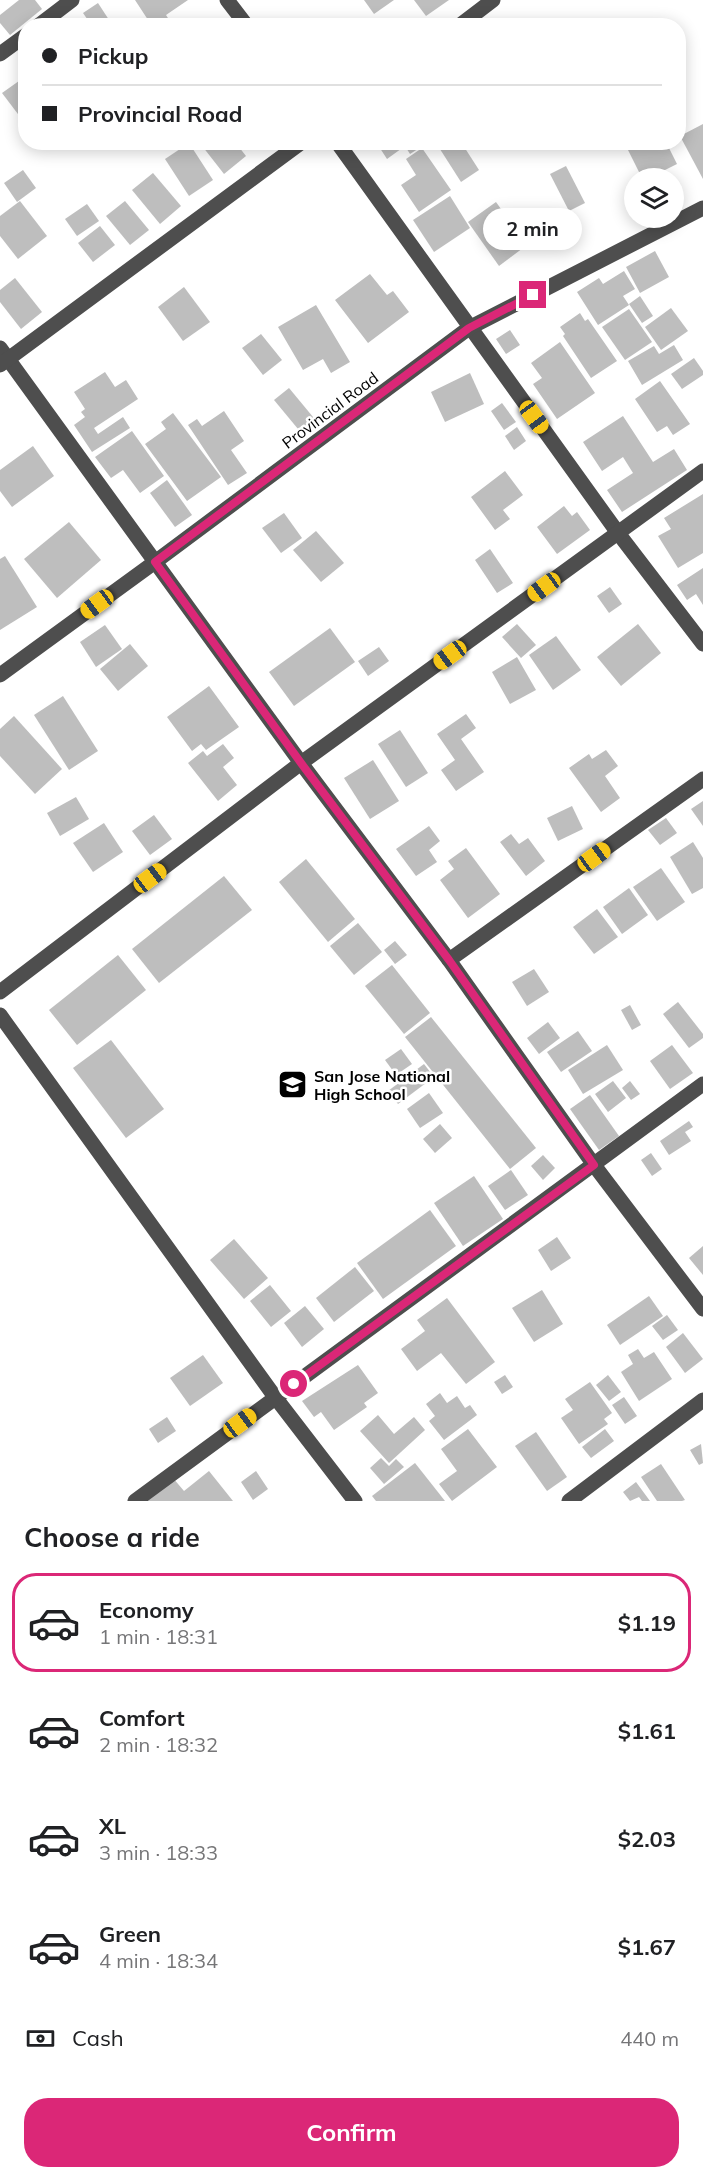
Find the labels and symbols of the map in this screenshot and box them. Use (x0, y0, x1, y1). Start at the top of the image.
callout: 2 min (484, 208, 582, 250)
route end (519, 281, 546, 308)
street label: Provincial Road (278, 367, 382, 453)
car (516, 397, 552, 437)
car (524, 569, 564, 605)
car (77, 586, 117, 622)
car (430, 637, 470, 673)
car (574, 839, 614, 875)
car (130, 860, 170, 896)
place label: San Jose National High School (314, 1066, 450, 1104)
school or university icon: San Jose National High School (277, 1069, 309, 1101)
route start (280, 1370, 307, 1397)
car (220, 1405, 260, 1441)

